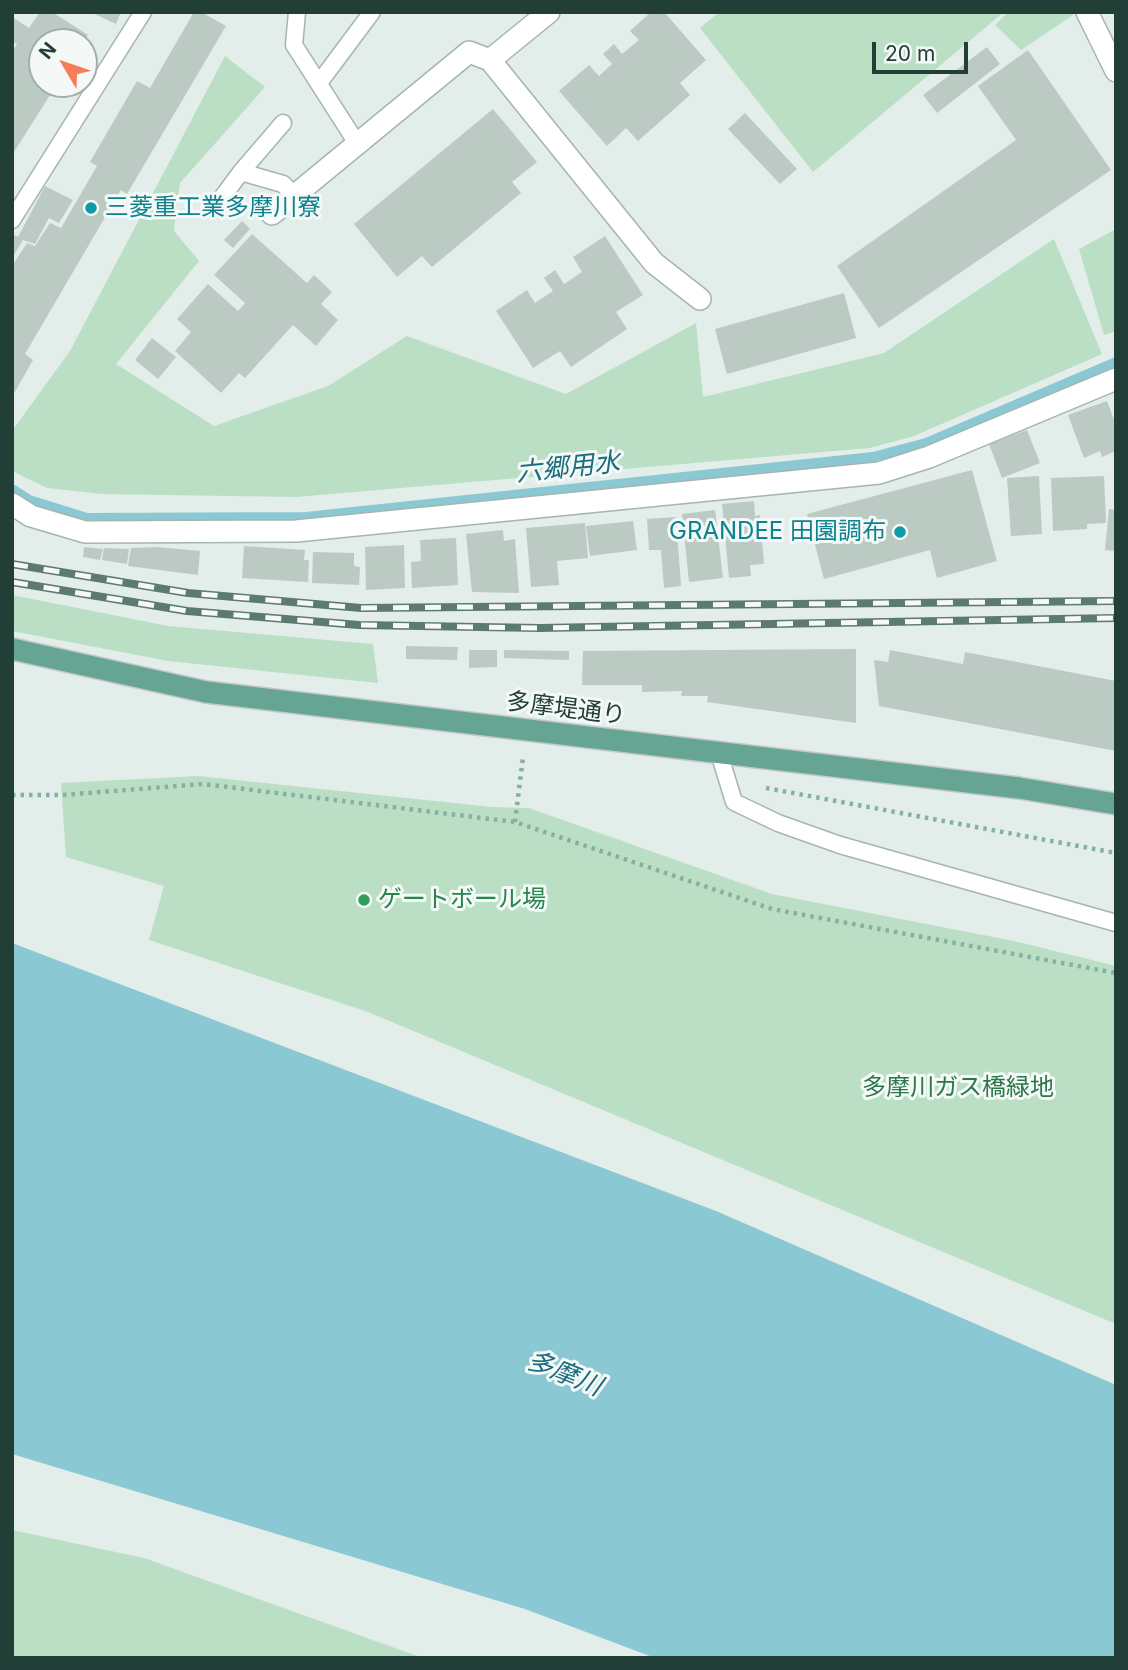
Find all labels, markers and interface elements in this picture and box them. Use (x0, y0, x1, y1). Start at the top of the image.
north arrow (28, 28, 98, 98)
scale bar (876, 28, 972, 72)
text: N (34, 38, 61, 64)
text: 20 m (885, 41, 935, 66)
place label: 三菱重工業多摩川寮 (105, 194, 321, 222)
marker: 三菱重工業多摩川寮 (83, 200, 99, 216)
water label: 六郷用水 (515, 447, 621, 489)
place label: GRANDEE 田園調布 (669, 518, 886, 546)
marker: GRANDEE 田園調布 (892, 524, 908, 540)
street label: 多摩堤通り (505, 687, 627, 731)
place label: ゲートボール場 (378, 886, 546, 914)
marker: ゲートボール場 (356, 892, 372, 908)
park label: 多摩川ガス橋緑地 (862, 1074, 1054, 1102)
water label: 多摩川 (522, 1345, 606, 1403)

